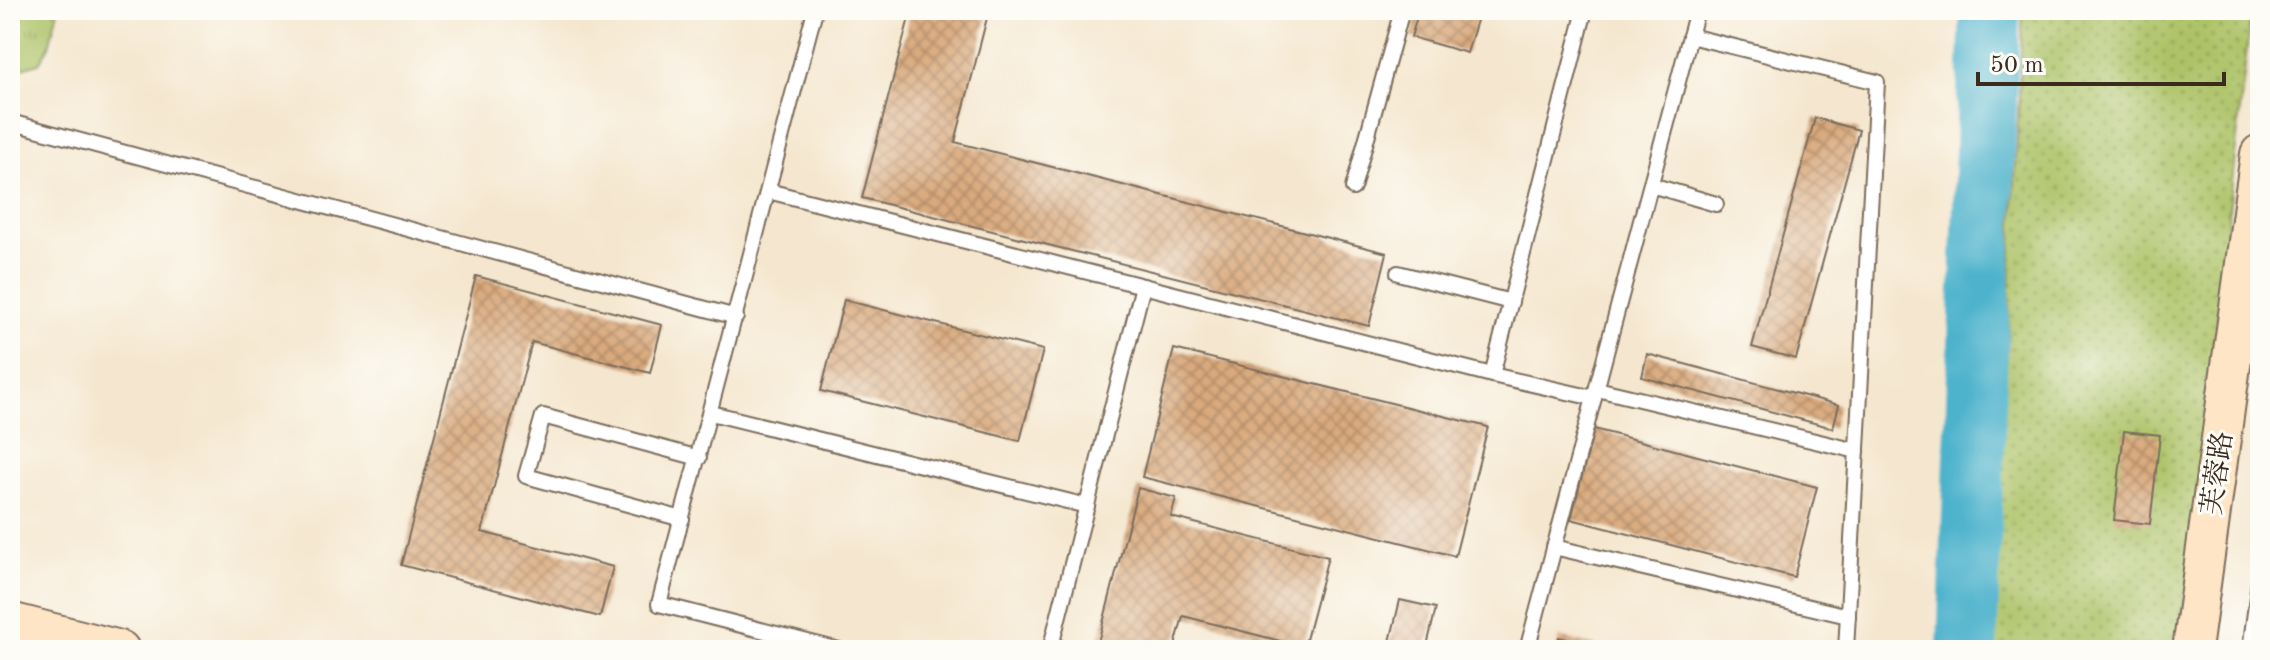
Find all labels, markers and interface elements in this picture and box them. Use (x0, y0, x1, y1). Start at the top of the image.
scale bar (1978, 36, 2224, 86)
text: 50 m (1990, 54, 2044, 78)
street label: 芙蓉路 (2196, 429, 2239, 517)

